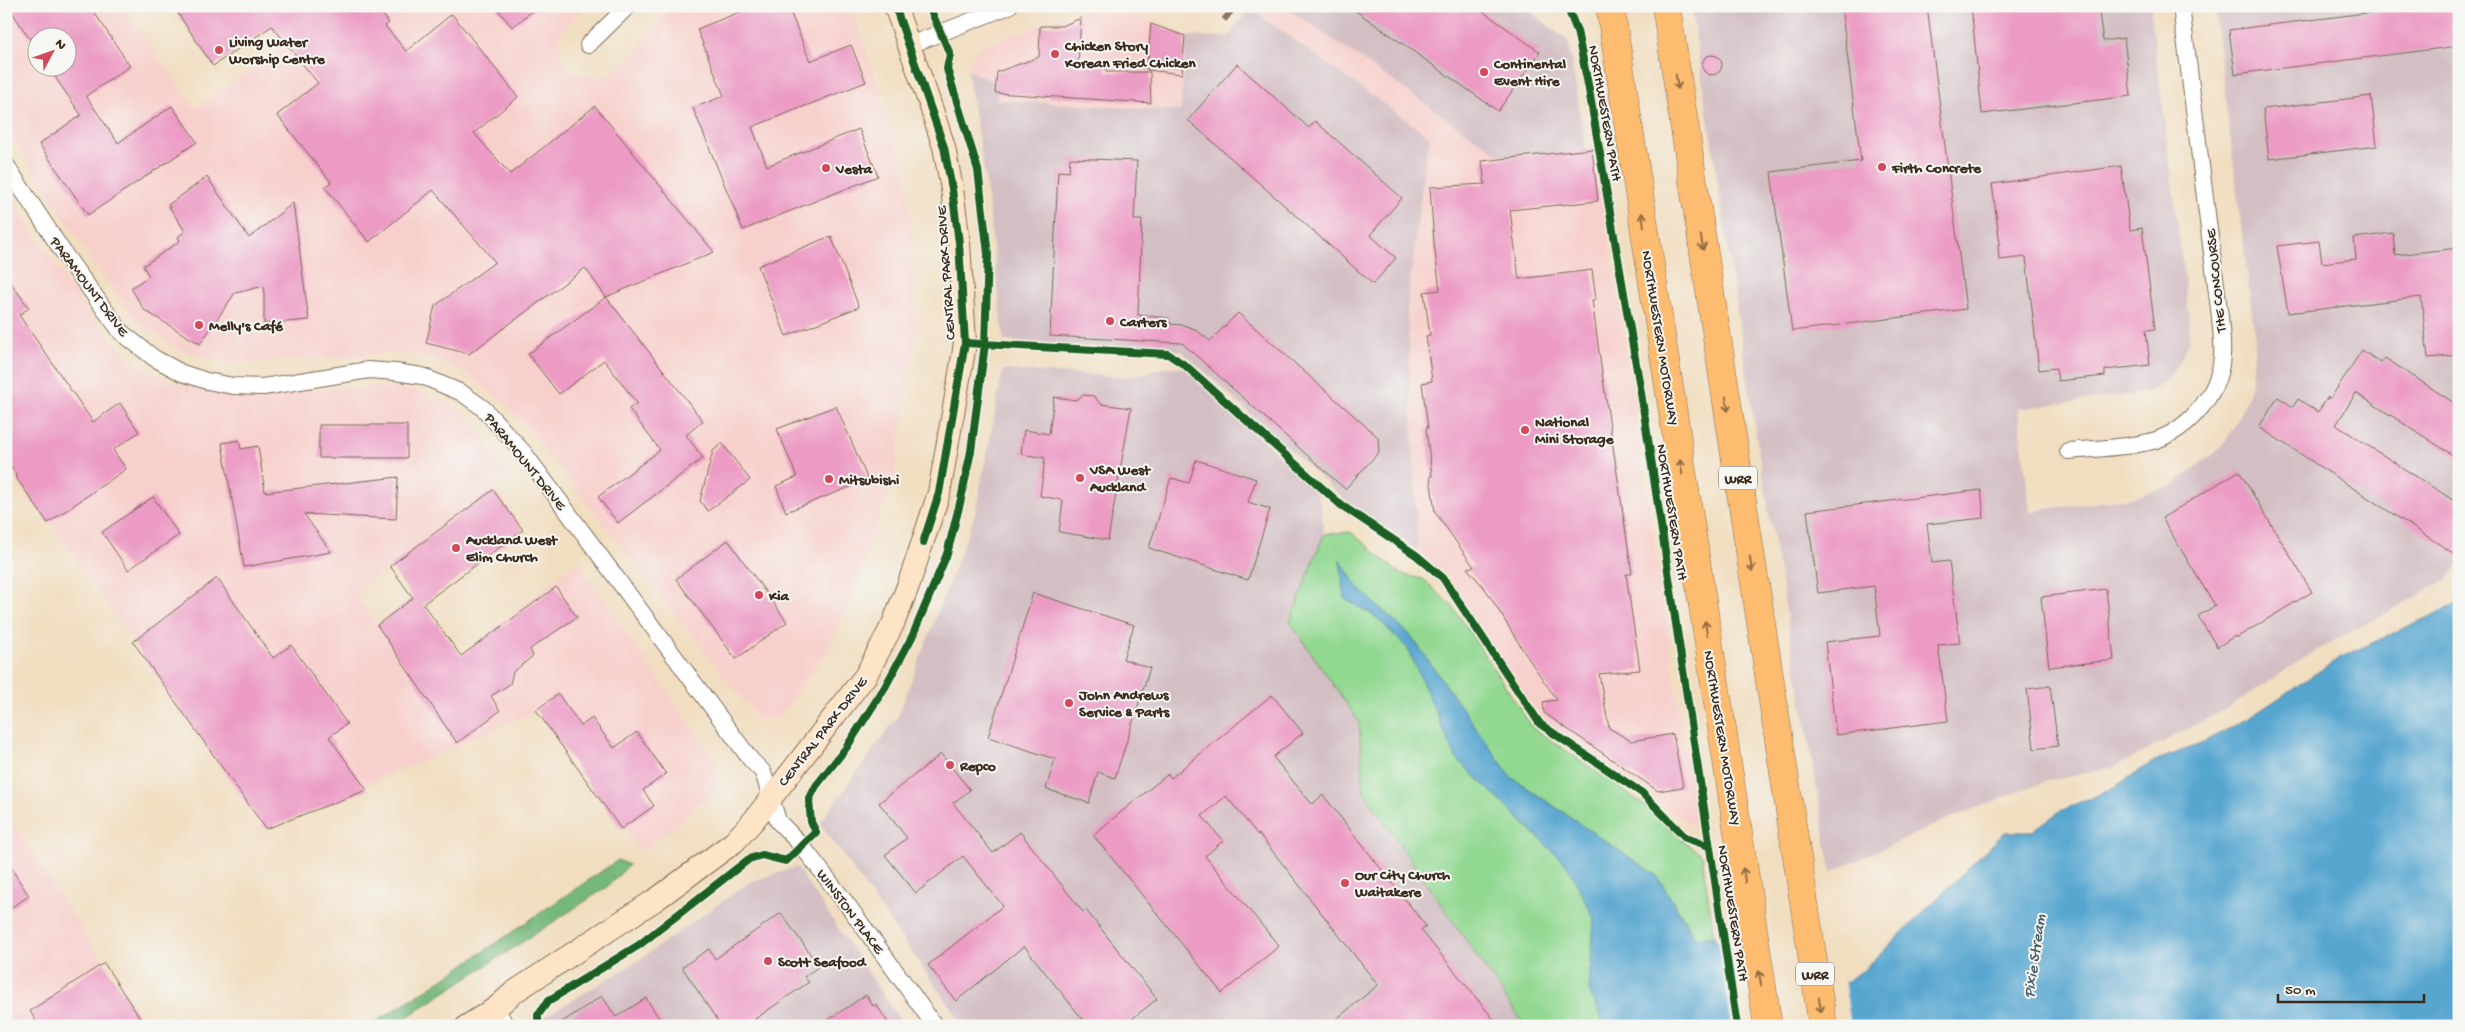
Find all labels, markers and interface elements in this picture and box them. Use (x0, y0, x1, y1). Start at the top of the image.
north arrow (28, 28, 78, 78)
place label: Living Water Worship Centre (228, 34, 326, 69)
text: N (51, 36, 69, 54)
place label: Chicken Story Korean Fried Chicken (1064, 38, 1196, 73)
marker: Living Water Worship Centre (213, 44, 225, 56)
street label: NORTHWESTERN PATH (1583, 44, 1625, 183)
marker: Chicken Story Korean Fried Chicken (1049, 48, 1061, 60)
place label: Continental Event Hire (1493, 56, 1567, 91)
marker: Continental Event Hire (1478, 66, 1490, 78)
one-way arrow (1673, 74, 1683, 90)
place label: Firth Concrete (1891, 160, 1982, 178)
place label: Vesta (835, 161, 873, 179)
marker: Firth Concrete (1876, 161, 1888, 173)
marker: Vesta (820, 162, 832, 174)
street label: CENTRAL PARK DRIVE (933, 204, 961, 341)
one-way arrow (1638, 213, 1648, 229)
street label: THE CONCOURSE (2203, 227, 2231, 335)
street label: PARAMOUNT DRIVE (45, 233, 132, 341)
one-way arrow (1697, 235, 1707, 251)
street label: NORTHWESTERN MOTORWAY (1636, 249, 1682, 427)
place label: Carters (1119, 314, 1168, 332)
marker: Carters (1104, 315, 1116, 327)
place label: Melly's Café (209, 318, 284, 336)
marker: Melly's Café (193, 319, 205, 331)
one-way arrow (1722, 395, 1732, 411)
street label: PARAMOUNT DRIVE (479, 409, 570, 515)
place label: National Mini Storage (1535, 414, 1615, 449)
marker: National Mini Storage (1519, 424, 1531, 436)
street label: NORTHWESTERN PATH (1651, 443, 1691, 582)
one-way arrow (1676, 460, 1686, 476)
place label: VSA West Auckland (1089, 462, 1152, 497)
road number: WRR (1719, 466, 1757, 489)
place label: Mitsubishi (839, 472, 899, 490)
marker: VSA West Auckland (1074, 472, 1086, 484)
marker: Mitsubishi (823, 473, 835, 485)
place label: Auckland West Elim Church (465, 532, 559, 567)
marker: Auckland West Elim Church (450, 542, 462, 554)
one-way arrow (1747, 556, 1757, 572)
place label: Kia (768, 588, 790, 606)
marker: Kia (753, 589, 765, 601)
one-way arrow (1701, 620, 1711, 636)
street label: NORTHWESTERN MOTORWAY (1698, 649, 1744, 827)
street label: CENTRAL PARK DRIVE (775, 673, 872, 791)
place label: John Andrews Service & Parts (1078, 687, 1171, 722)
marker: John Andrews Service & Parts (1063, 697, 1075, 709)
place label: Repco (959, 758, 996, 776)
marker: Repco (944, 759, 956, 771)
street label: NORTHWESTERN PATH (1712, 844, 1752, 983)
street label: WINSTON PLACE (812, 866, 887, 959)
place label: Our City Church Waitakere (1354, 867, 1450, 902)
one-way arrow (1739, 868, 1749, 884)
marker: Our City Church Waitakere (1339, 877, 1351, 889)
water label: Pixie Stream (2021, 913, 2052, 1000)
place label: Scott Seafood (778, 954, 868, 972)
marker: Scott Seafood (762, 955, 774, 967)
road number: WRR (1796, 962, 1834, 986)
one-way arrow (1755, 970, 1765, 986)
scale bar (2278, 972, 2424, 1004)
text: 50 m (2285, 982, 2316, 1000)
one-way arrow (1815, 996, 1825, 1012)

